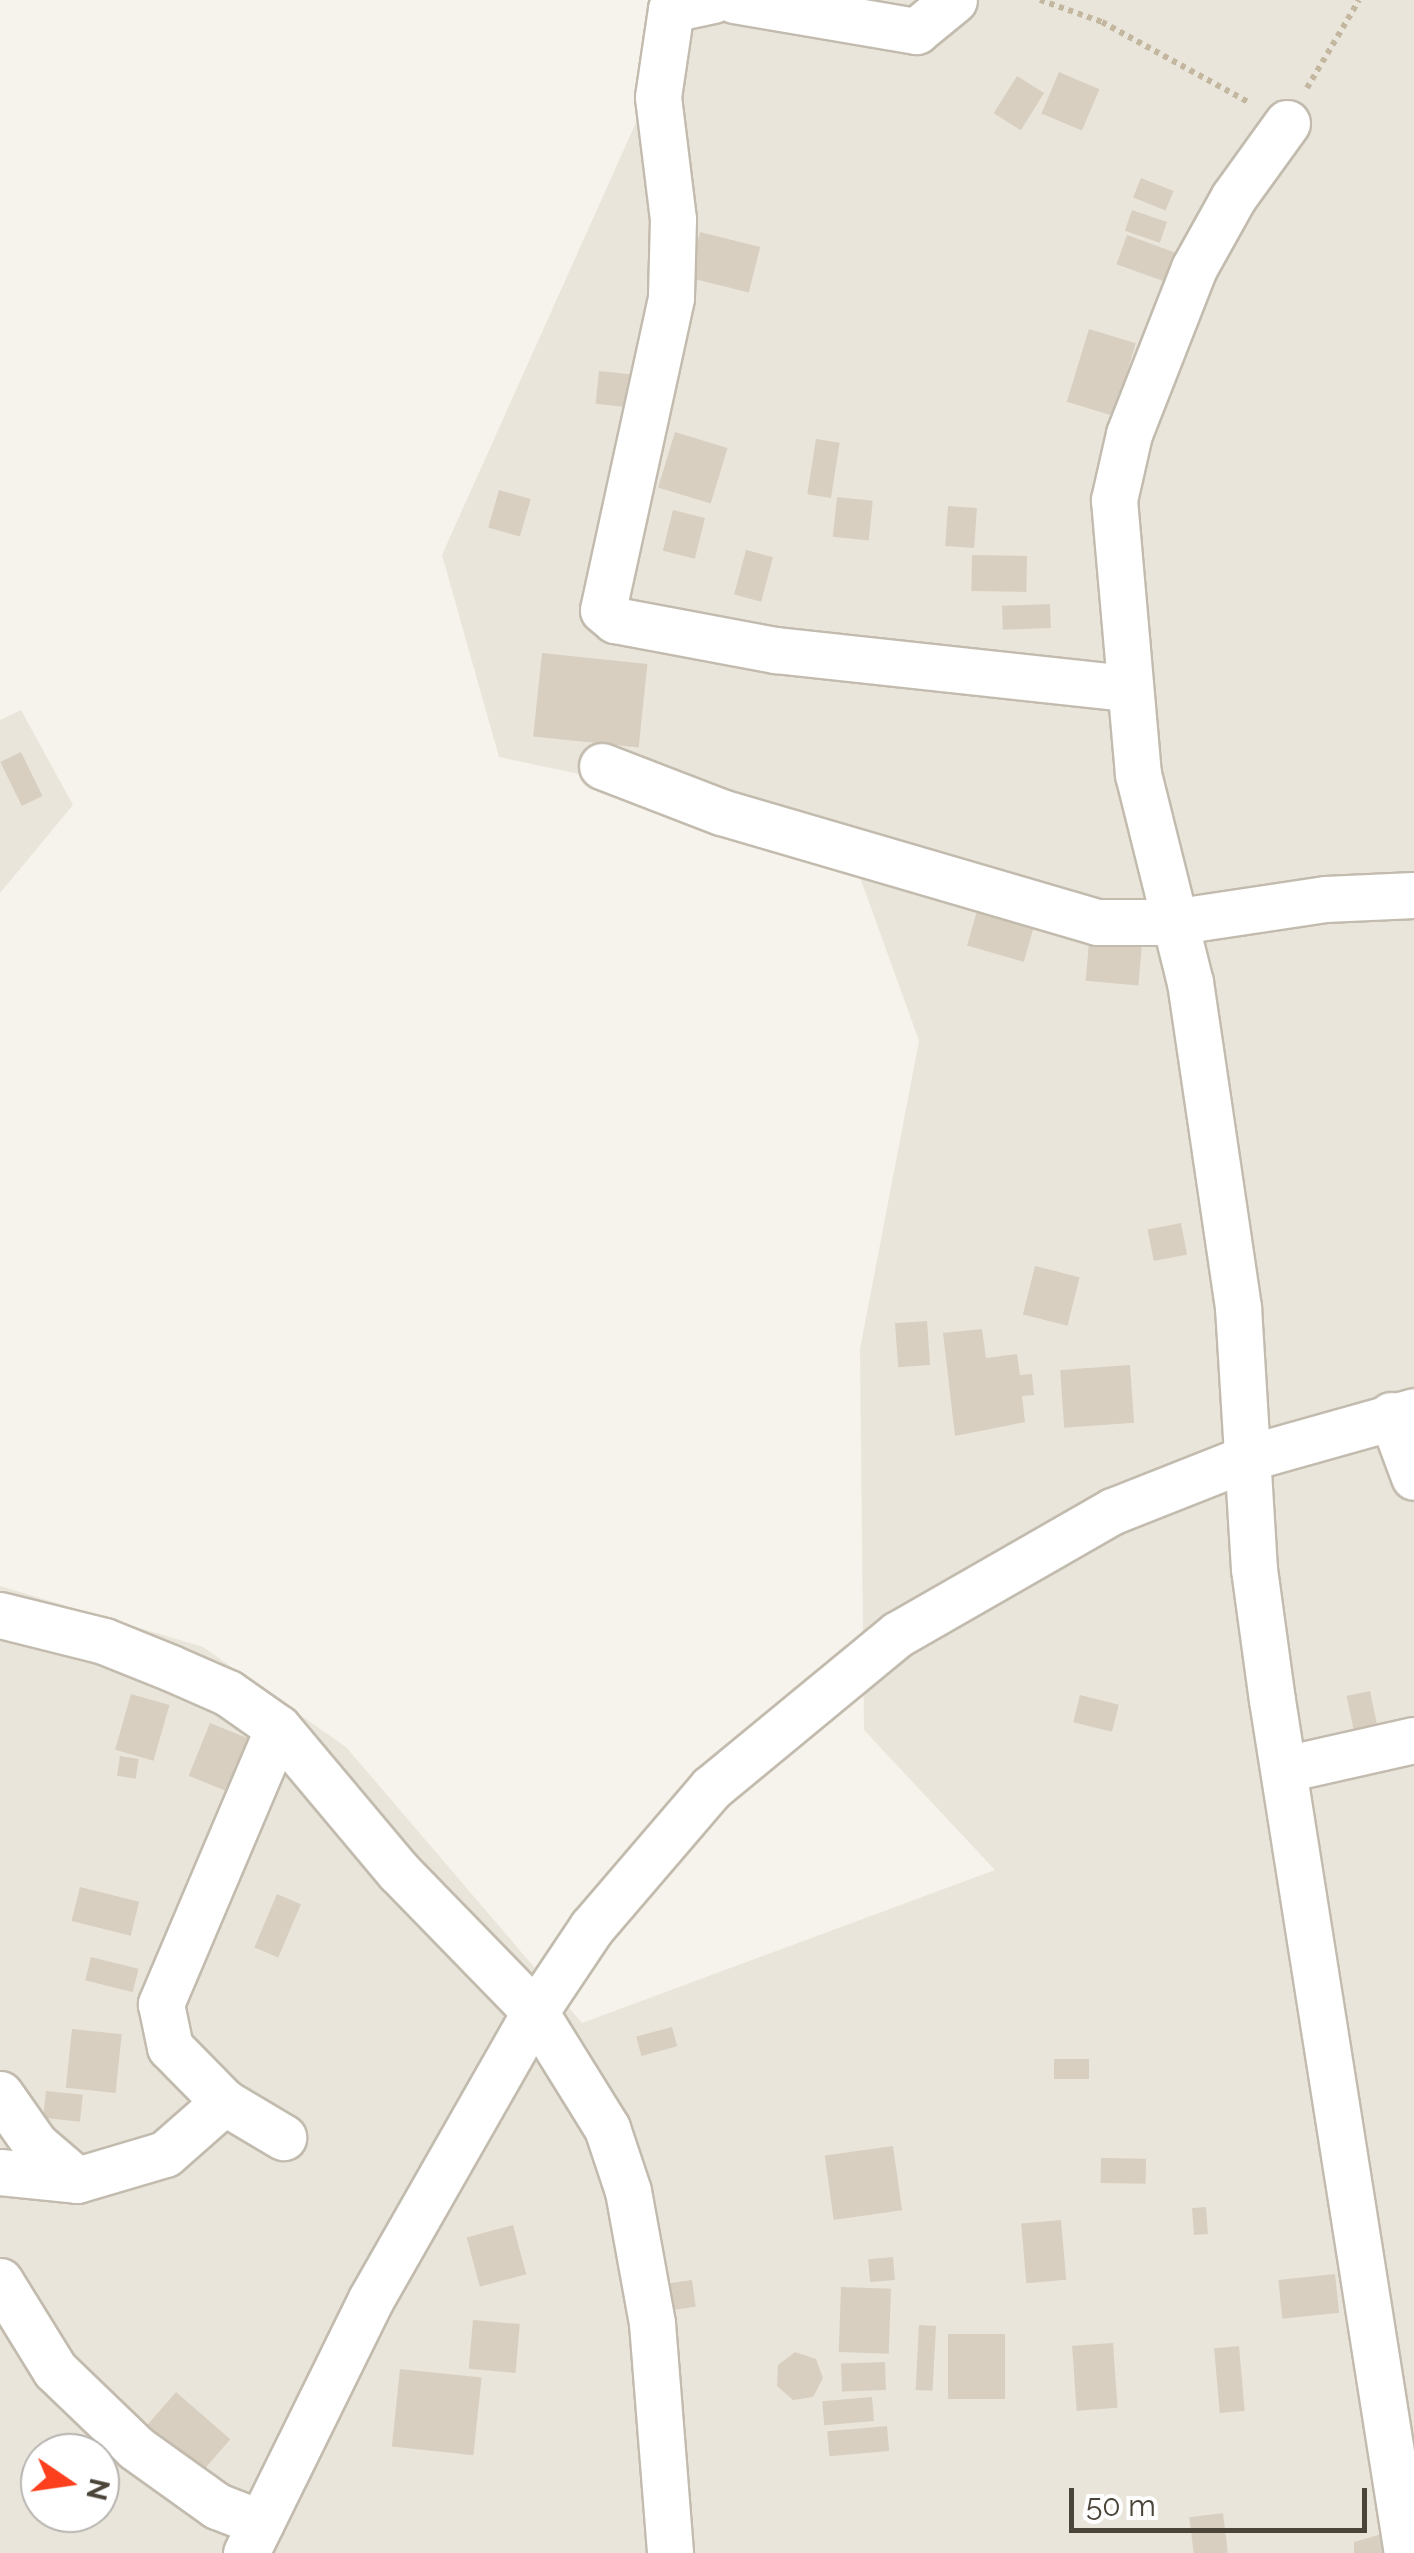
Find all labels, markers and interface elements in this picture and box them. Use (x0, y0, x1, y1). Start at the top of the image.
north arrow (20, 2433, 120, 2533)
scale bar (1074, 2468, 1372, 2530)
text: N (79, 2475, 116, 2504)
text: 50 m (1086, 2488, 1156, 2523)

